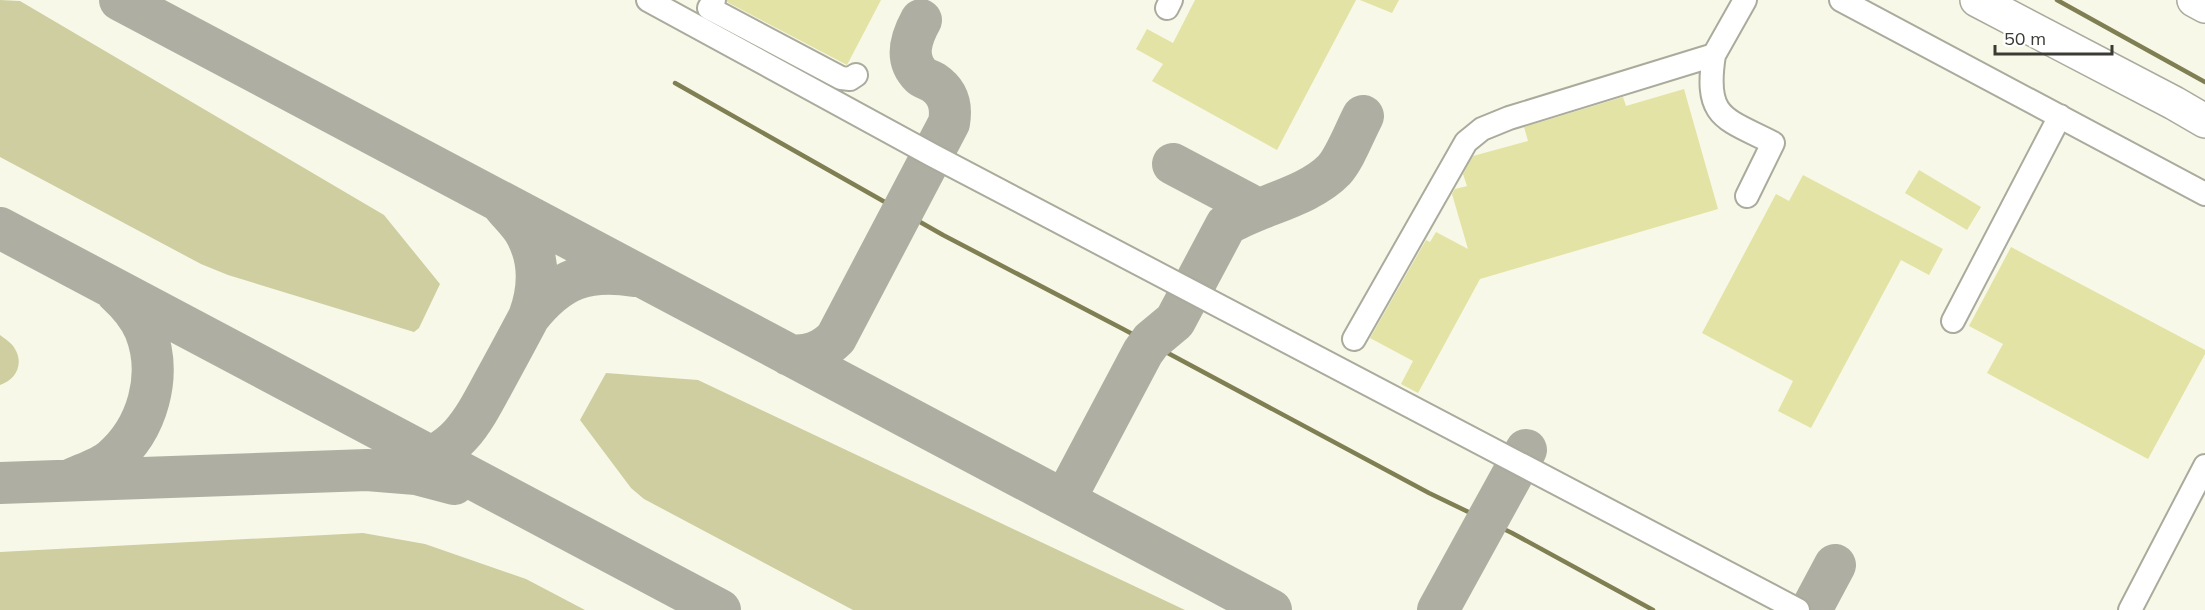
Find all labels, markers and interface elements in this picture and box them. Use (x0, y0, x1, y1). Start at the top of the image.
scale bar (1995, 18, 2112, 56)
text: 50 m (2004, 27, 2046, 50)

